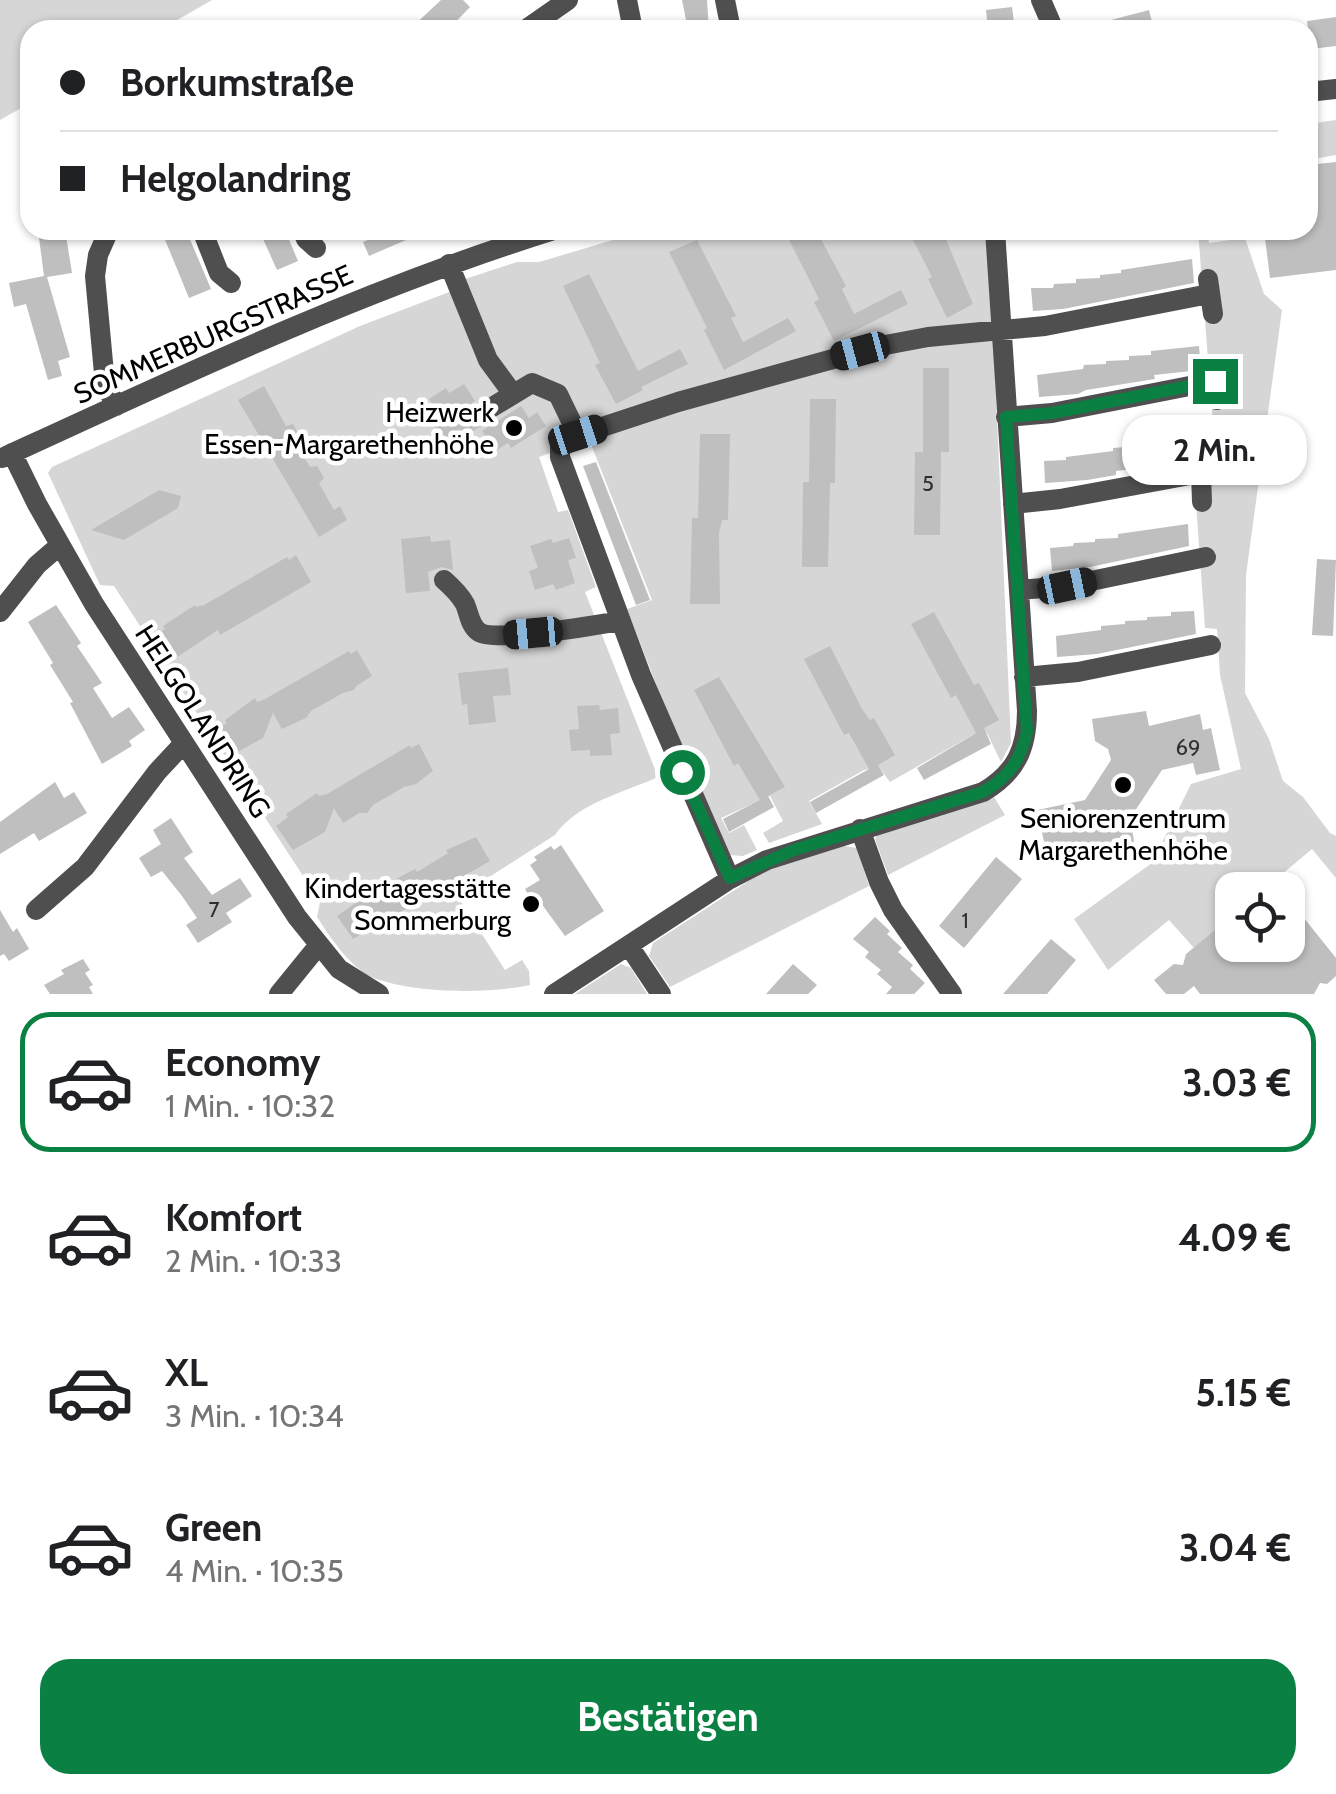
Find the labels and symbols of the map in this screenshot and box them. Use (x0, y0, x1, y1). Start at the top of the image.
street label: SOMMERBURGSTRASSE (68, 257, 358, 411)
car (827, 329, 893, 373)
route end (1193, 359, 1238, 404)
place label: Heizwerk Essen-Margarethenhöhe (204, 395, 494, 461)
car (545, 411, 611, 459)
callout: 2 Min. (1122, 416, 1308, 486)
marker: Heizwerk Essen-Margarethenhöhe (503, 417, 525, 439)
house number: 5 (922, 470, 934, 497)
car (1035, 565, 1099, 607)
car (502, 615, 564, 651)
street label: HELGOLANDRING (128, 618, 278, 824)
house number: 69 (1176, 734, 1201, 761)
route start (660, 750, 705, 795)
marker: Seniorenzentrum Margarethenhöhe (1112, 774, 1134, 796)
place label: Seniorenzentrum Margarethenhöhe (1018, 801, 1228, 867)
place label: Kindertagesstätte Sommerburg (304, 871, 512, 937)
marker: Kindertagesstätte Sommerburg (520, 893, 542, 915)
house number: 7 (208, 896, 220, 923)
house number: 1 (961, 907, 969, 934)

